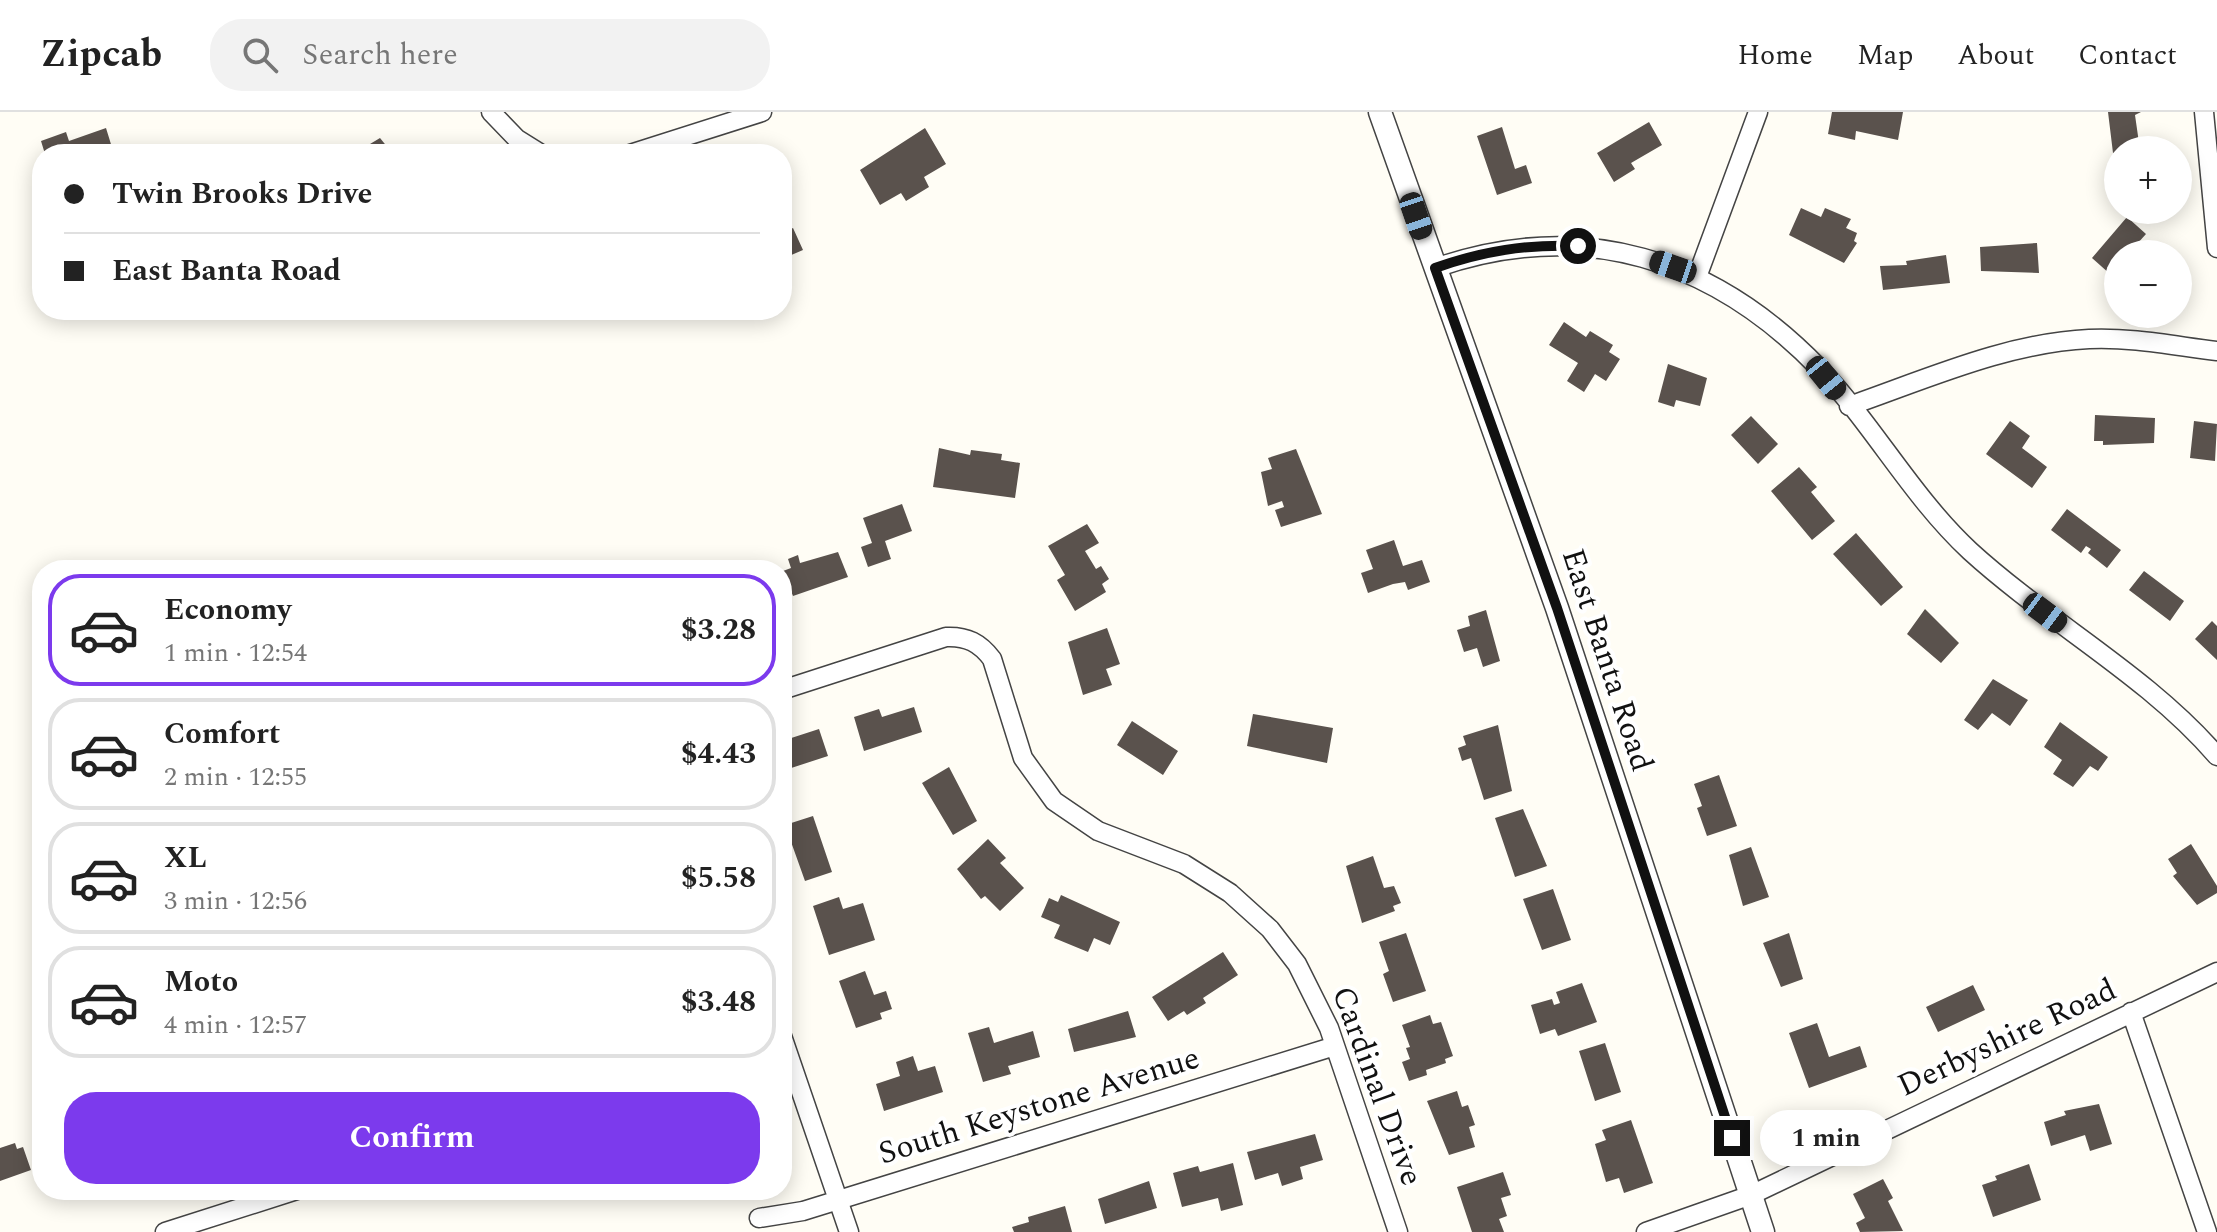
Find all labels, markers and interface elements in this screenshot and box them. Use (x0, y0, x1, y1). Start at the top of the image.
search box (210, 19, 770, 91)
text: Zipcab (40, 26, 162, 84)
text: Search here (302, 32, 458, 78)
icon: search (238, 33, 282, 77)
text: Home (1737, 34, 1813, 77)
text: Map (1857, 34, 1913, 77)
text: About (1957, 34, 2034, 77)
text: Contact (2078, 34, 2177, 77)
map controls (2104, 136, 2192, 328)
button: + (2104, 136, 2192, 224)
text: Twin Brooks Drive (112, 171, 373, 217)
car (1397, 189, 1435, 243)
route start (1560, 228, 1596, 264)
button: − (2104, 240, 2192, 328)
text: East Banta Road (112, 248, 341, 294)
car (1646, 248, 1700, 286)
car (1802, 352, 1850, 404)
street label: East Banta Road (1548, 542, 1666, 778)
text: Economy (164, 587, 291, 633)
car (2019, 589, 2071, 637)
icon: car (68, 594, 140, 666)
text: $3.28 (681, 607, 756, 653)
text: 1 min · 12:54 (164, 633, 307, 673)
text: Comfort (164, 711, 280, 757)
icon: car (68, 718, 140, 790)
text: $4.43 (681, 731, 756, 777)
text: 2 min · 12:55 (164, 757, 307, 797)
text: XL (164, 835, 207, 881)
icon: car (68, 842, 140, 914)
text: $5.58 (681, 855, 756, 901)
text: 3 min · 12:56 (164, 881, 307, 921)
text: Moto (164, 959, 238, 1005)
icon: car (68, 966, 140, 1038)
street label: Derbyshire Road (1889, 966, 2125, 1110)
text: $3.48 (681, 979, 756, 1025)
street label: Cardinal Drive (1318, 979, 1436, 1193)
text: 4 min · 12:57 (164, 1005, 307, 1045)
street label: South Keystone Avenue (872, 1034, 1206, 1178)
button: Confirm (64, 1092, 760, 1184)
callout: 1 min (1760, 1110, 1892, 1166)
text: 1 min (1791, 1118, 1861, 1158)
route end (1714, 1120, 1750, 1156)

